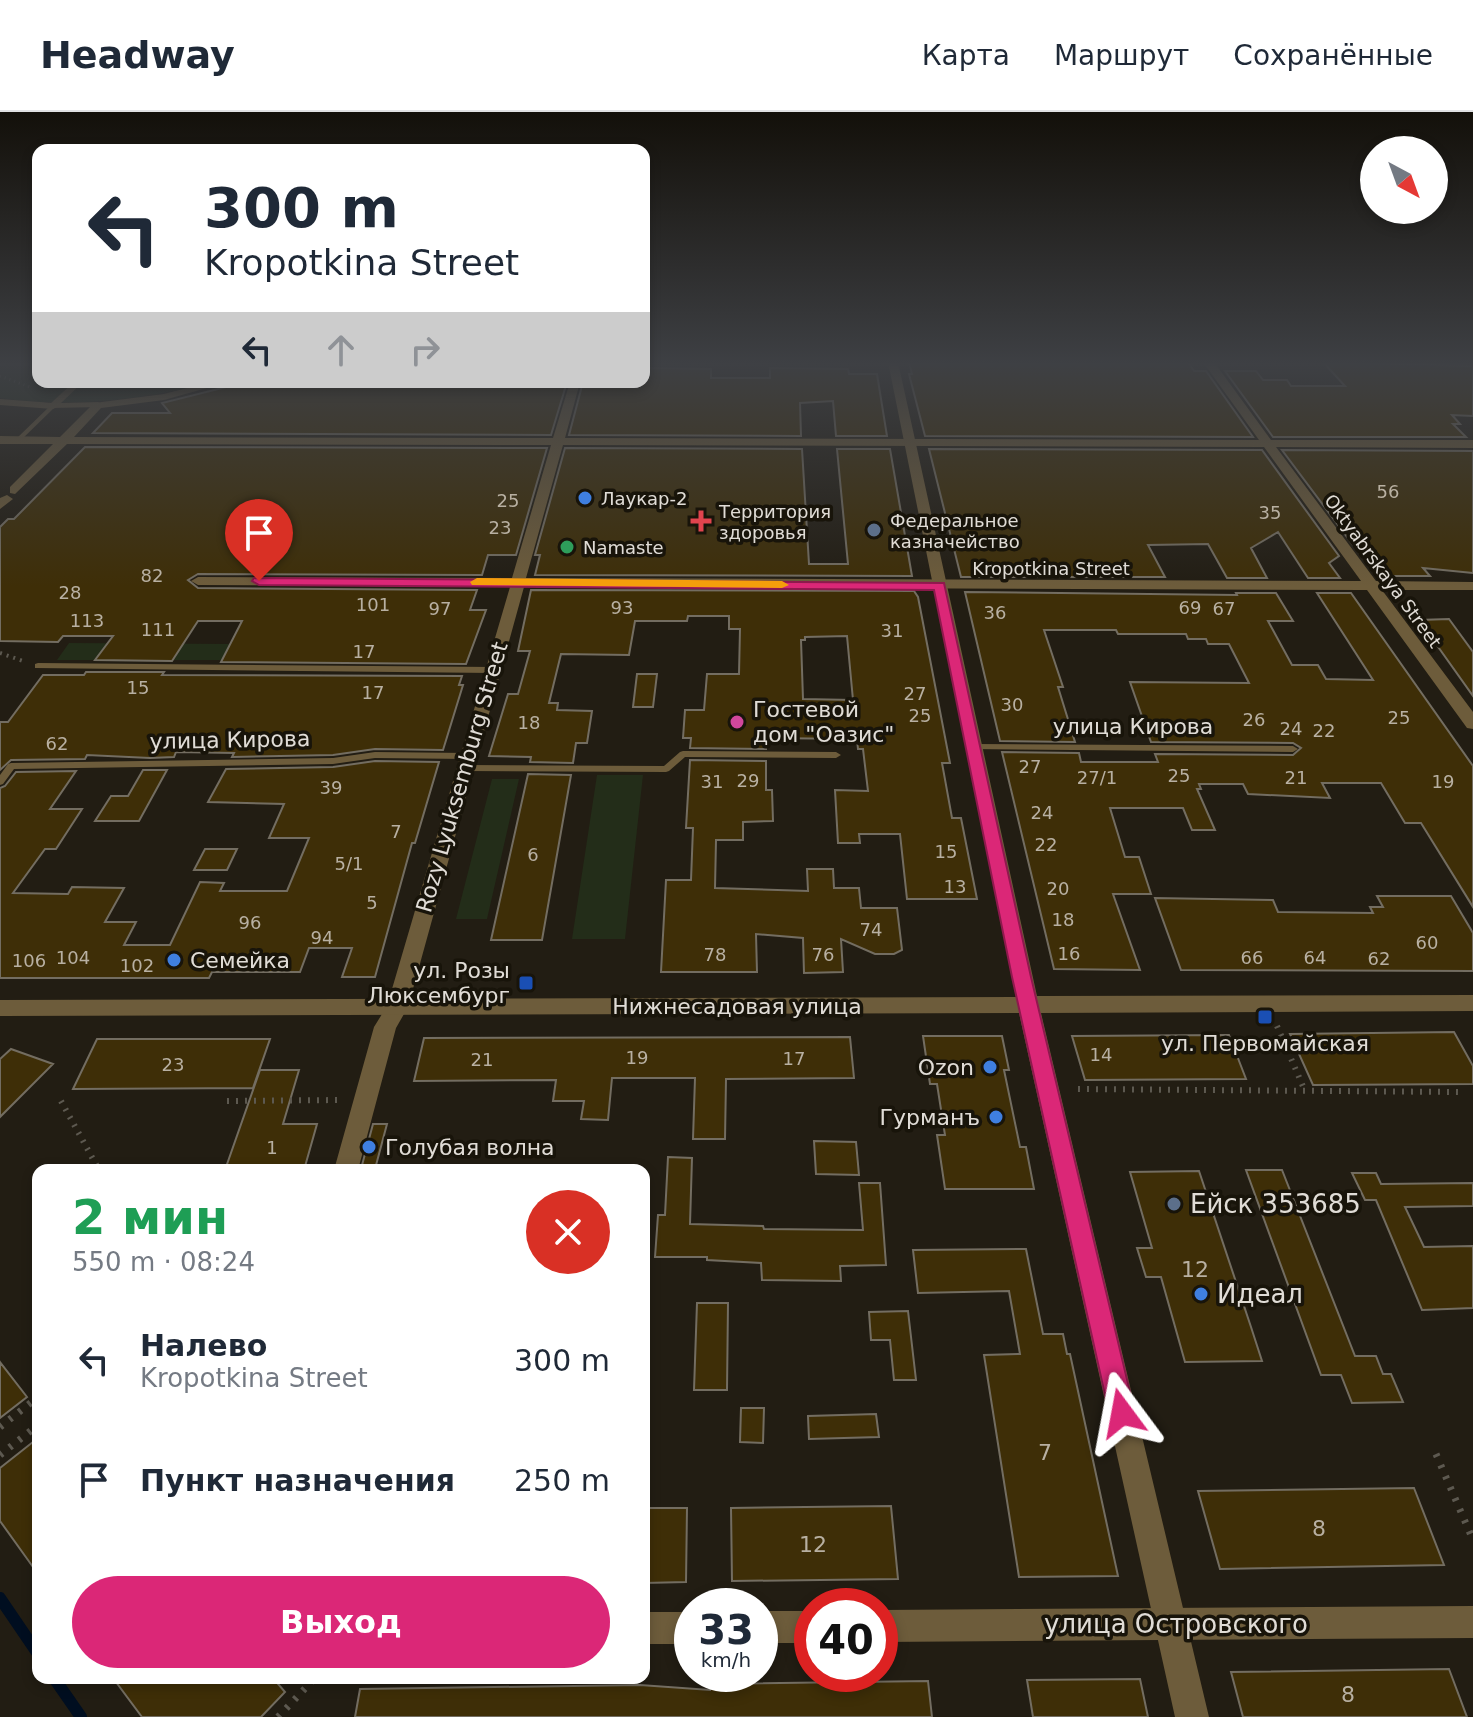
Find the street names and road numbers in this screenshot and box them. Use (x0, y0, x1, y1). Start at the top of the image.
street label: Oktyabrskaya Street (1320, 490, 1446, 652)
street label: Kropotkina Street (972, 558, 1130, 579)
street label: Rozy Lyuksemburg Street (411, 639, 513, 915)
street label: улица Кирова (1053, 714, 1213, 739)
street label: улица Кирова (149, 726, 311, 754)
street label: Нижнесадовая улица (612, 994, 862, 1019)
street label: улица Островского (1044, 1609, 1308, 1639)

